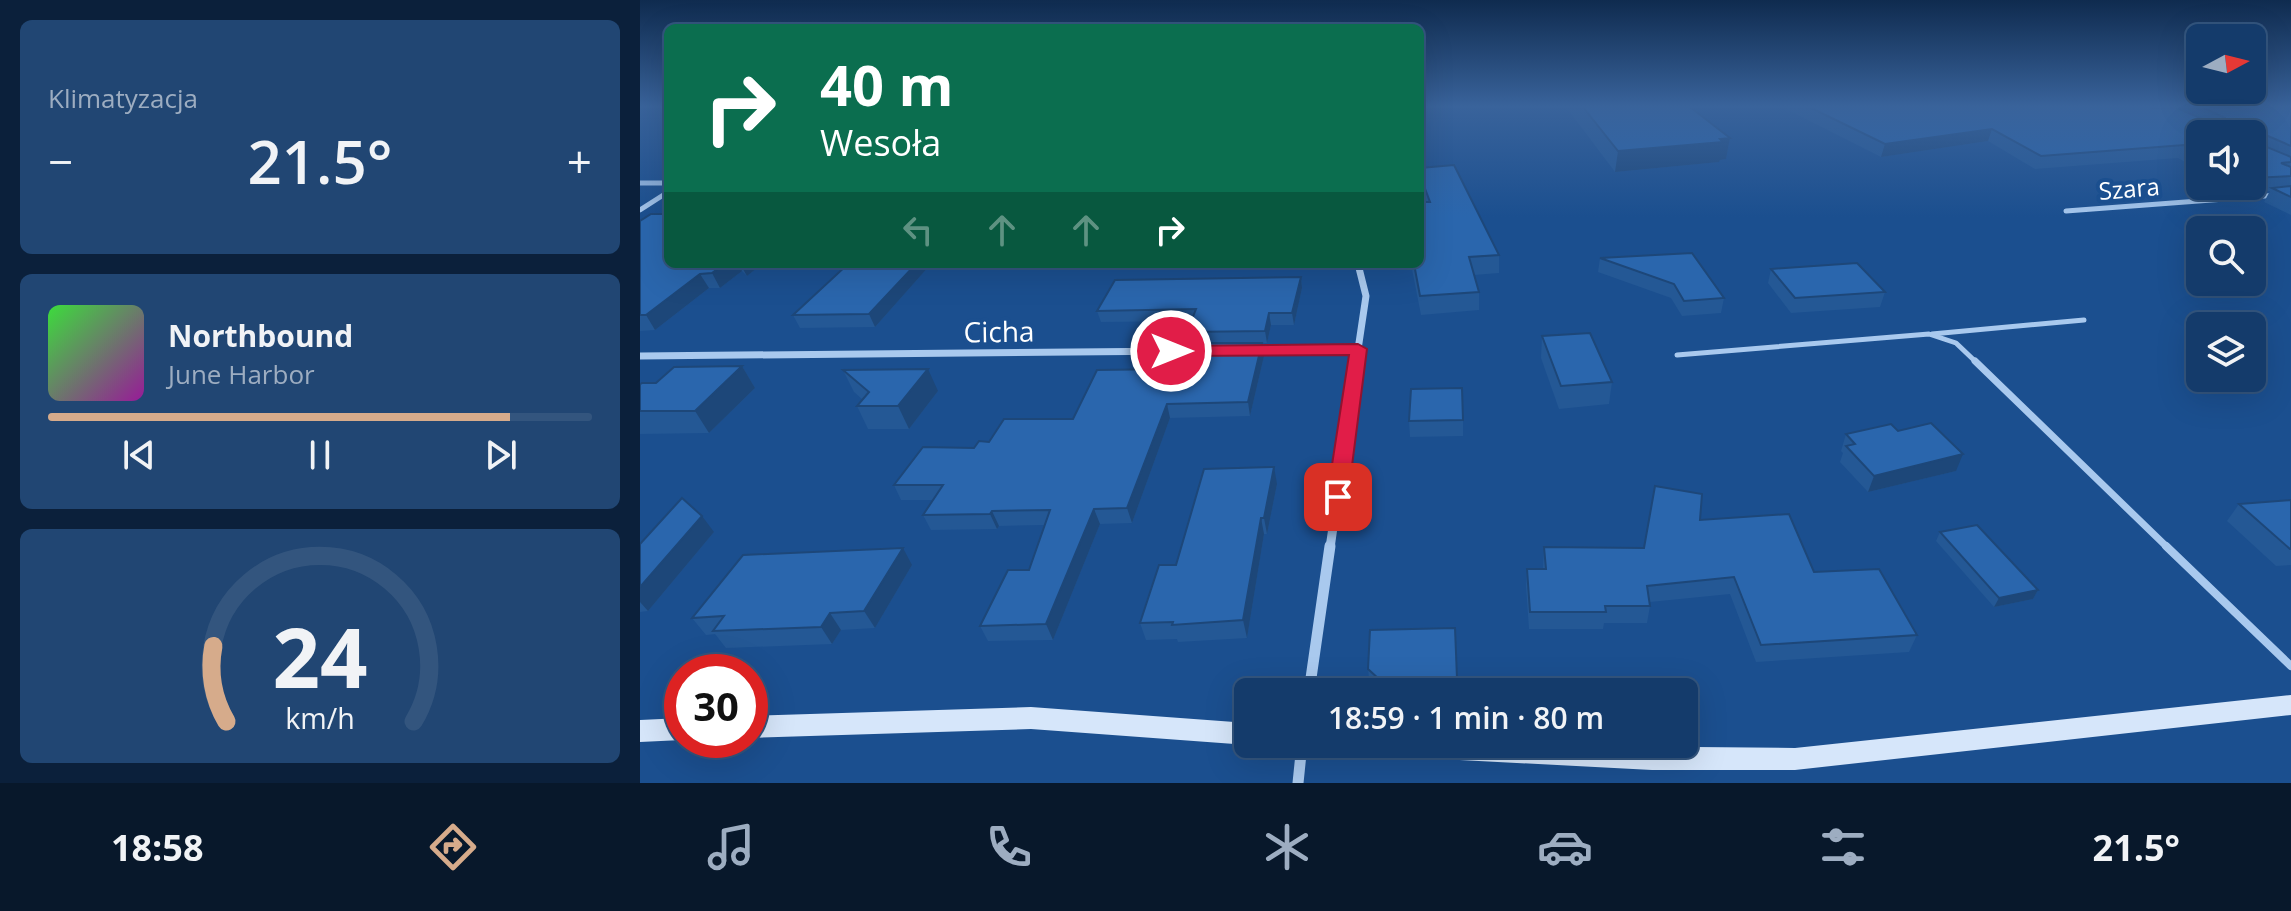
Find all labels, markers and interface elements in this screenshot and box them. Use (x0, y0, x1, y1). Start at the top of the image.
north arrow (2186, 24, 2266, 104)
map controls (2186, 24, 2266, 392)
text: 40 m (820, 46, 954, 122)
icon: right (688, 56, 792, 160)
text: Klimatyzacja (48, 80, 198, 116)
text: Wesoła (820, 118, 941, 167)
text: 21.5° (247, 120, 393, 202)
button: sound (2186, 120, 2266, 200)
text: − (48, 131, 73, 191)
text: + (567, 131, 592, 191)
street label: Szara (2097, 169, 2161, 207)
icon: left (896, 208, 940, 252)
icon: ahead (980, 208, 1024, 252)
icon: ahead (1064, 208, 1108, 252)
icon: right (1148, 208, 1192, 252)
button: search (2186, 216, 2266, 296)
position arrow (1129, 309, 1213, 393)
street label: Cicha (963, 311, 1035, 351)
button: layers (2186, 312, 2266, 392)
text: Northbound (168, 315, 353, 356)
text: June Harbor (168, 356, 315, 392)
icon: previous (117, 433, 161, 477)
icon: pause (298, 433, 342, 477)
icon: next (479, 433, 523, 477)
pin (1304, 463, 1372, 531)
icon: arrive (1316, 475, 1360, 519)
text: 24 (272, 598, 368, 711)
speed limit sign: 30 (664, 654, 768, 758)
text: 18:59 · 1 min · 80 m (1328, 697, 1604, 738)
text: km/h (285, 698, 355, 737)
icon: directions (425, 819, 481, 875)
icon: music (703, 819, 759, 875)
icon: phone (981, 819, 1037, 875)
icon: climate (1259, 819, 1315, 875)
icon: car (1537, 819, 1593, 875)
icon: filters (1815, 819, 1871, 875)
text: 18:58 (111, 823, 204, 872)
text: 21.5° (2093, 823, 2180, 872)

